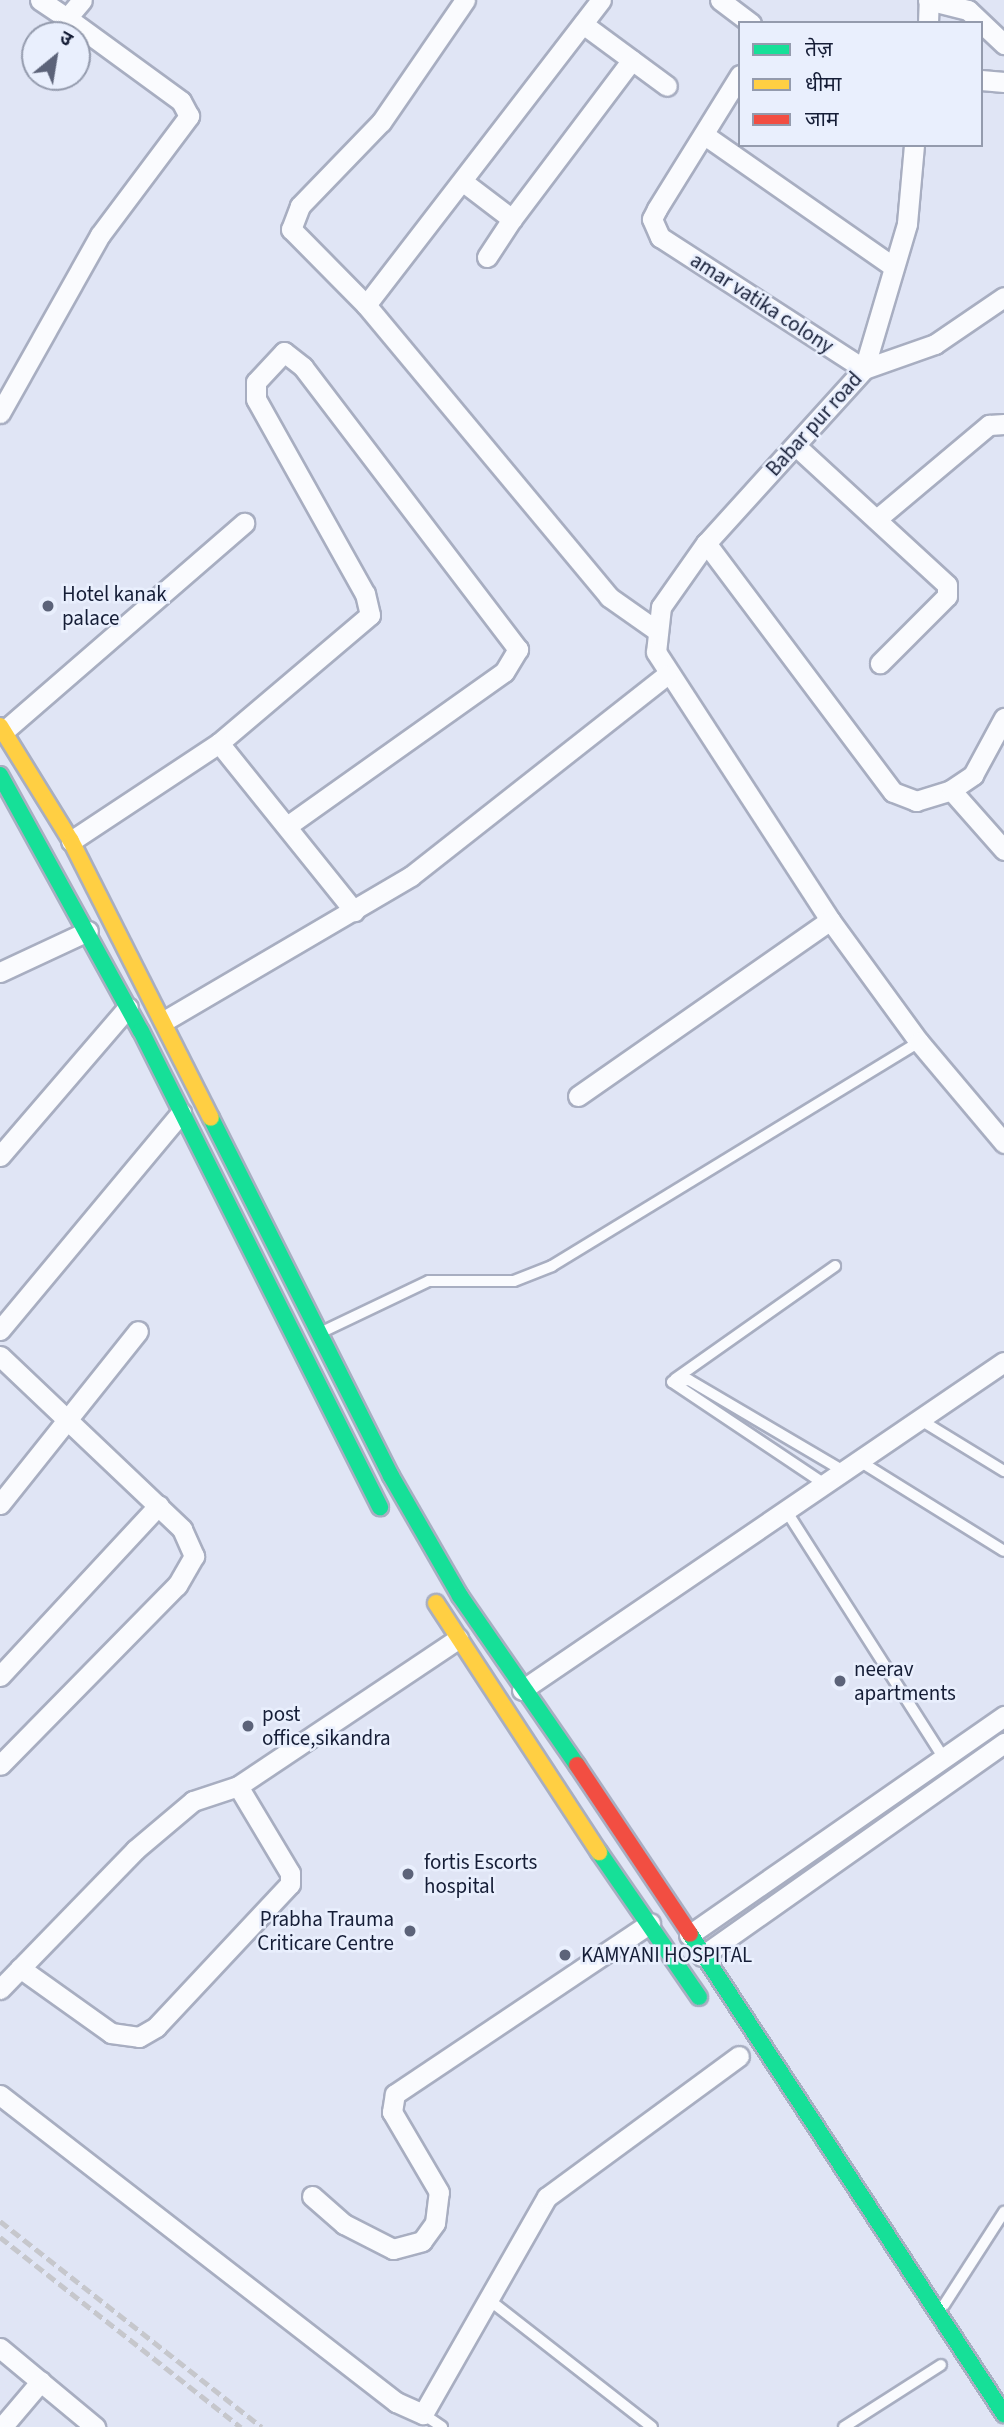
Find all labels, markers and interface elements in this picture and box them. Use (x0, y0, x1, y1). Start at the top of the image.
north arrow (21, 21, 91, 91)
legend (738, 21, 983, 147)
text: उ (54, 25, 77, 54)
text: तेज़ (805, 34, 833, 64)
text: धीमा (805, 69, 841, 99)
text: जाम (805, 104, 839, 134)
street label: amar vatika colony (686, 247, 838, 359)
street label: Babar pur road (761, 367, 867, 481)
place label: Hotel kanak palace (62, 581, 167, 631)
marker: Hotel kanak palace (40, 598, 56, 614)
place label: neerav apartments (854, 1656, 956, 1706)
marker: neerav apartments (832, 1673, 848, 1689)
place label: post office,sikandra (262, 1701, 391, 1751)
marker: post office,sikandra (240, 1718, 256, 1734)
place label: fortis Escorts hospital (424, 1849, 537, 1899)
marker: fortis Escorts hospital (398, 1864, 418, 1884)
place label: Prabha Trauma Criticare Centre (257, 1906, 394, 1956)
marker: Prabha Trauma Criticare Centre (400, 1921, 420, 1941)
place label: KAMYANI HOSPITAL (581, 1942, 752, 1968)
marker: KAMYANI HOSPITAL (555, 1945, 575, 1965)

